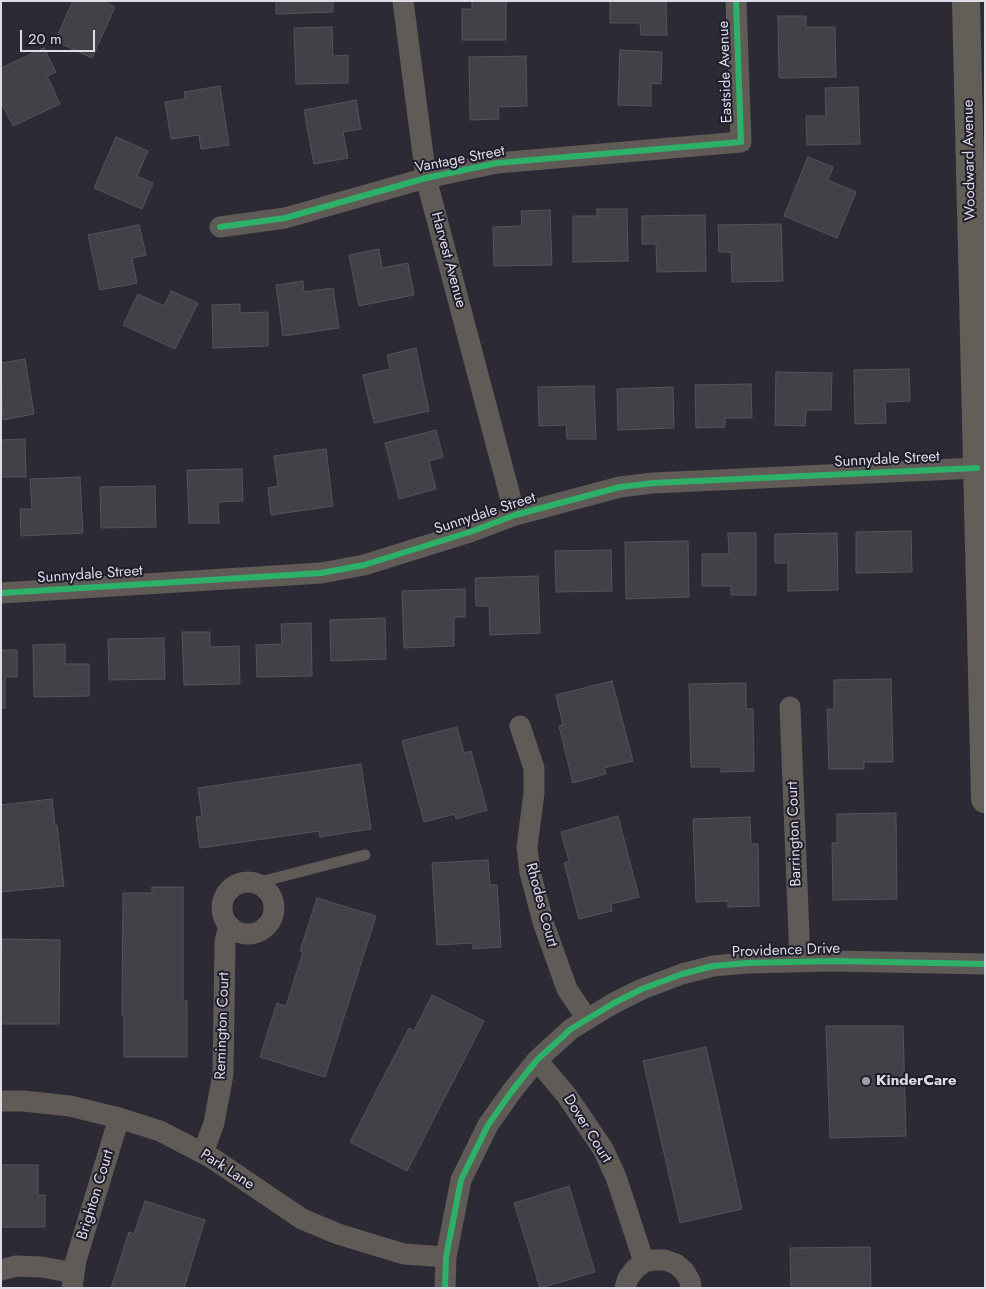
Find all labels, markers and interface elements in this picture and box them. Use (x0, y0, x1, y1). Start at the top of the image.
scale bar (22, 20, 98, 52)
street label: Eastside Avenue (715, 20, 737, 124)
text: 20 m (28, 28, 62, 50)
street label: Woodward Avenue (960, 99, 980, 221)
street label: Vantage Street (414, 142, 506, 178)
street label: Harvest Avenue (427, 210, 469, 310)
street label: Sunnydale Street (834, 448, 940, 472)
street label: Sunnydale Street (432, 489, 538, 539)
street label: Sunnydale Street (37, 562, 143, 588)
street label: Barrington Court (784, 781, 806, 887)
street label: Rhodes Court (521, 861, 561, 949)
street label: Providence Drive (732, 940, 840, 962)
street label: Remington Court (212, 972, 234, 1080)
place label: KinderCare (876, 1072, 957, 1090)
marker: KinderCare (860, 1075, 872, 1087)
street label: Dover Court (559, 1092, 615, 1166)
street label: Park Lane (197, 1146, 257, 1194)
street label: Brighton Court (74, 1148, 118, 1242)

